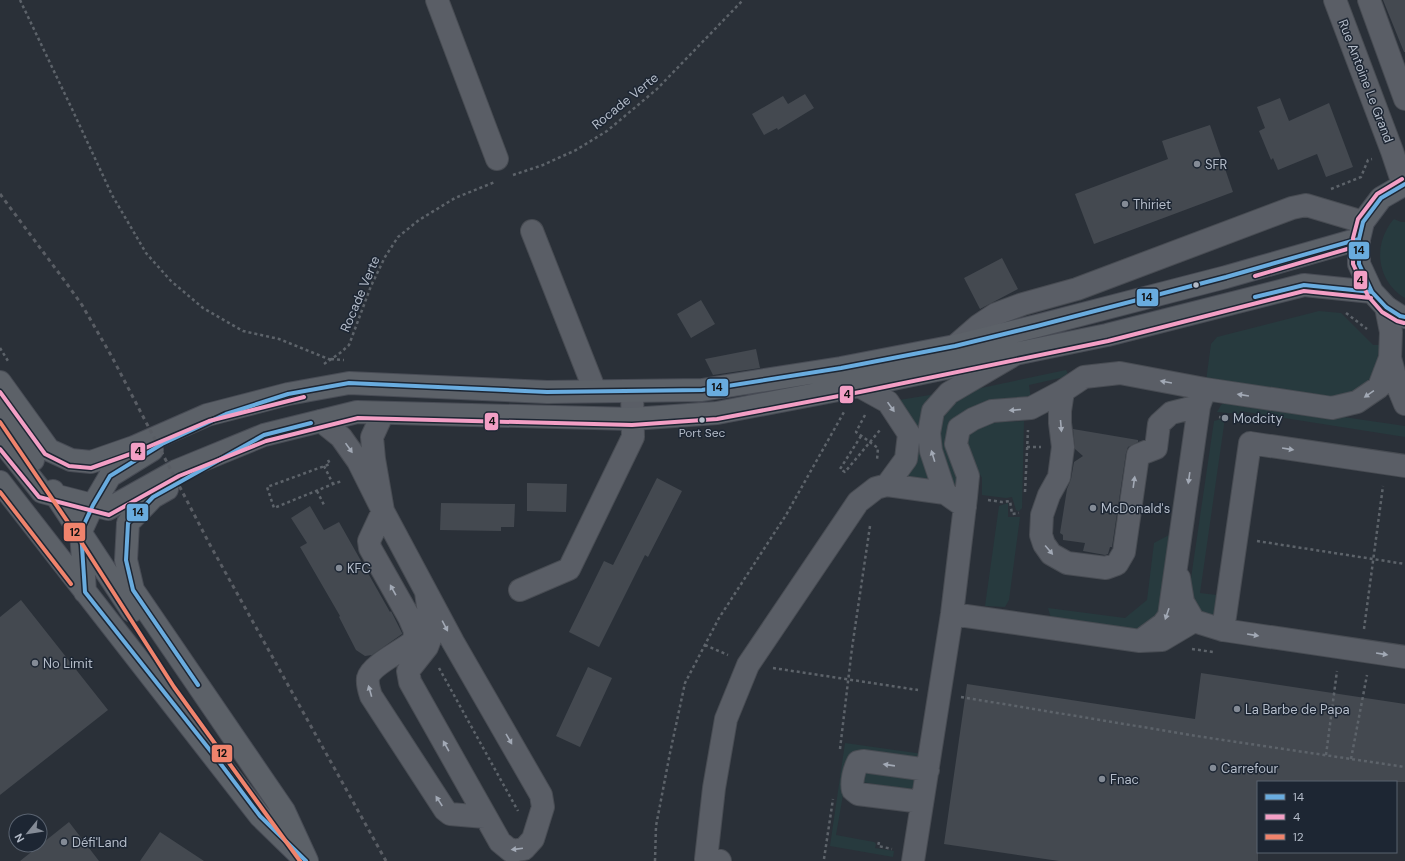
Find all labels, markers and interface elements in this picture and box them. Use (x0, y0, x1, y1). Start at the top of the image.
street label: Rue Antoine Le Grand (1335, 17, 1397, 145)
street label: Rocade Verte (588, 69, 662, 133)
place label: SFR (1205, 156, 1227, 173)
marker: SFR (1192, 159, 1202, 169)
place label: Thiriet (1133, 196, 1171, 213)
marker: Thiriet (1120, 199, 1130, 209)
line badge: 14 (1348, 241, 1370, 260)
text: 14 (1353, 243, 1365, 257)
street label: Rocade Verte (336, 253, 384, 335)
line badge: 4 (1353, 270, 1368, 290)
text: 4 (1356, 273, 1364, 287)
unlabelled marker (1191, 280, 1201, 290)
line badge: 14 (1136, 288, 1159, 307)
text: 14 (1141, 290, 1153, 304)
line badge: 14 (706, 378, 729, 397)
one-way arrow (1160, 378, 1172, 384)
text: 14 (711, 380, 723, 394)
line badge: 4 (839, 385, 854, 404)
text: 4 (843, 387, 851, 401)
one-way arrow (1363, 390, 1374, 398)
one-way arrow (1237, 392, 1249, 398)
one-way arrow (887, 402, 895, 412)
one-way arrow (1009, 406, 1021, 413)
place label: Modcity (1233, 410, 1283, 427)
line badge: 4 (484, 412, 499, 431)
marker: Modcity (1220, 413, 1230, 423)
text: 4 (488, 414, 496, 428)
marker: Port Sec (697, 415, 707, 425)
one-way arrow (1058, 420, 1064, 432)
place label: Port Sec (679, 425, 725, 441)
line badge: 4 (130, 442, 146, 461)
one-way arrow (345, 443, 353, 453)
text: 4 (134, 444, 142, 458)
one-way arrow (1282, 446, 1294, 452)
one-way arrow (930, 450, 936, 462)
one-way arrow (1186, 472, 1192, 484)
one-way arrow (1131, 476, 1137, 488)
place label: McDonald's (1101, 500, 1170, 517)
line badge: 14 (126, 503, 149, 522)
marker: McDonald's (1088, 503, 1098, 513)
text: 14 (132, 505, 144, 519)
line badge: 12 (63, 522, 86, 542)
text: 12 (70, 525, 80, 539)
one-way arrow (1045, 545, 1054, 555)
place label: KFC (347, 560, 371, 577)
marker: KFC (334, 563, 344, 573)
one-way arrow (390, 584, 397, 595)
one-way arrow (1164, 609, 1170, 621)
one-way arrow (441, 620, 448, 632)
one-way arrow (1247, 632, 1259, 638)
one-way arrow (1376, 651, 1388, 657)
place label: No Limit (43, 655, 93, 672)
marker: No Limit (30, 658, 40, 668)
one-way arrow (367, 685, 373, 697)
place label: La Barbe de Papa (1245, 701, 1350, 718)
marker: La Barbe de Papa (1232, 704, 1242, 714)
one-way arrow (506, 733, 513, 745)
one-way arrow (443, 741, 450, 752)
line badge: 12 (211, 744, 233, 763)
text: 12 (217, 746, 227, 760)
place label: Carrefour (1221, 760, 1278, 777)
one-way arrow (883, 762, 895, 768)
marker: Carrefour (1208, 763, 1218, 773)
place label: Fnac (1110, 771, 1139, 788)
marker: Fnac (1097, 774, 1107, 784)
legend (1257, 781, 1397, 853)
text: 14 (1293, 789, 1304, 805)
one-way arrow (435, 796, 443, 806)
text: 4 (1293, 809, 1300, 825)
north arrow (8, 813, 48, 853)
text: 12 (1293, 829, 1304, 845)
text: N (11, 831, 27, 845)
place label: Défi'Land (72, 834, 127, 851)
marker: Défi'Land (59, 837, 69, 847)
one-way arrow (511, 846, 523, 852)

